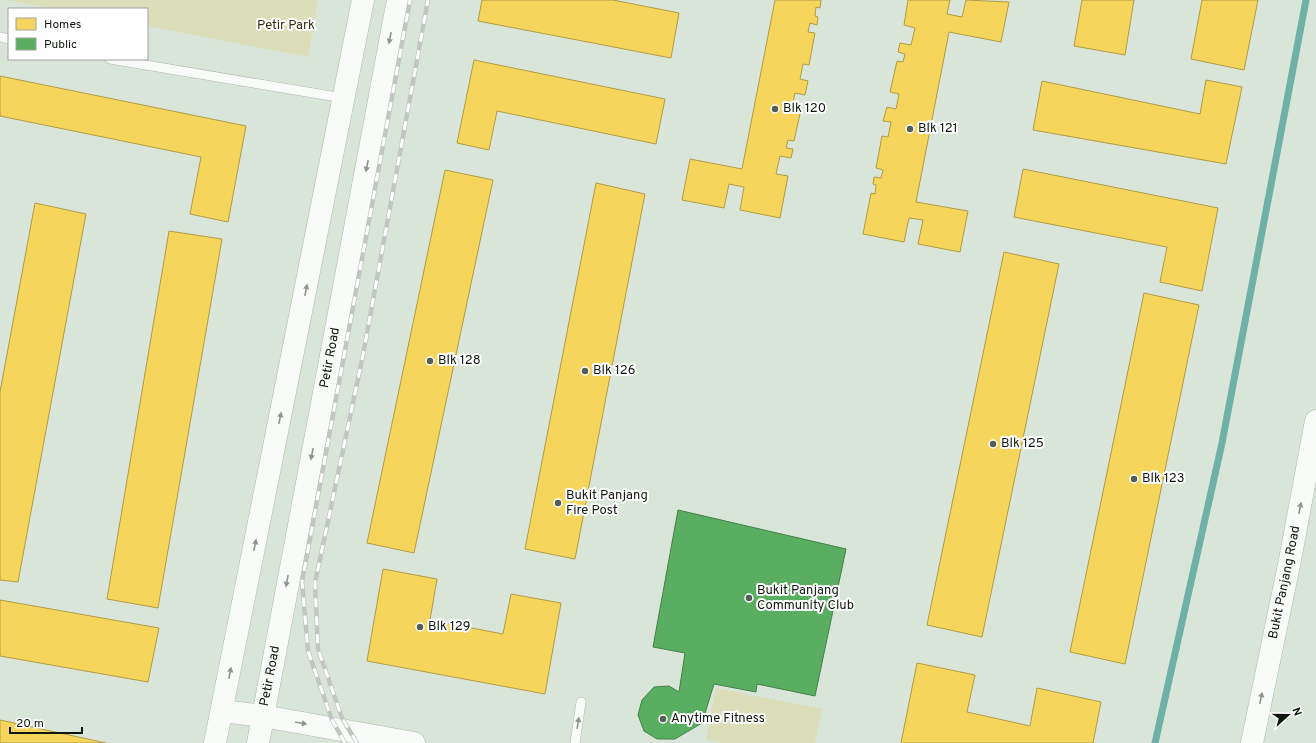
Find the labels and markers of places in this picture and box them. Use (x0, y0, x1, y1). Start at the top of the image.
place label: Blk 120 (783, 101, 826, 117)
marker: Blk 120 (770, 104, 780, 114)
place label: Blk 121 (918, 121, 958, 137)
marker: Blk 121 (905, 124, 915, 134)
place label: Blk 128 (438, 353, 481, 369)
marker: Blk 128 (425, 356, 435, 366)
place label: Blk 126 (593, 363, 635, 379)
marker: Blk 126 (580, 366, 590, 376)
place label: Blk 125 (1001, 436, 1044, 452)
marker: Blk 125 (988, 439, 998, 449)
place label: Blk 123 (1142, 471, 1185, 487)
marker: Blk 123 (1129, 474, 1139, 484)
place label: Bukit Panjang Fire Post (566, 488, 648, 519)
marker: Bukit Panjang Fire Post (553, 498, 563, 508)
place label: Bukit Panjang Community Club (757, 583, 854, 614)
marker: Bukit Panjang Community Club (744, 593, 754, 603)
place label: Blk 129 (428, 619, 470, 635)
marker: Blk 129 (415, 622, 425, 632)
place label: Anytime Fitness (671, 711, 765, 727)
marker: Anytime Fitness (658, 714, 668, 724)

